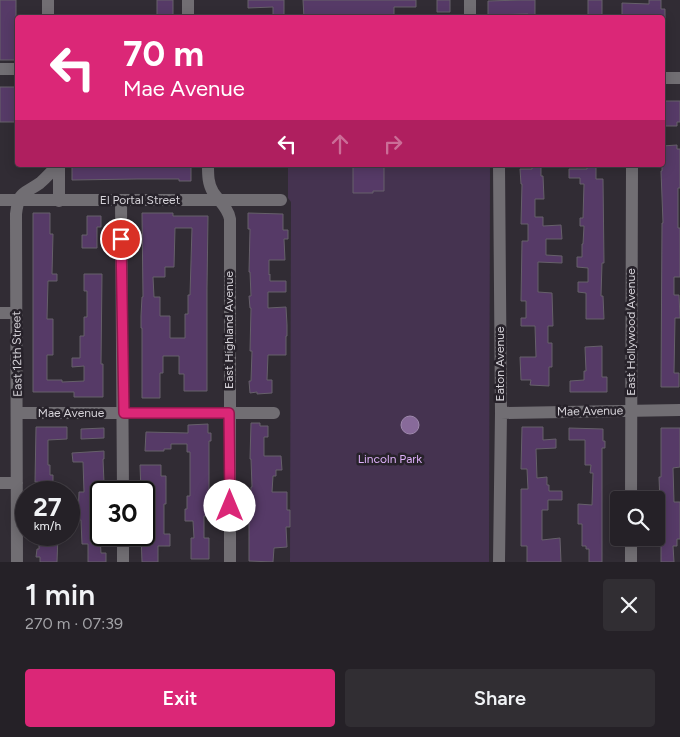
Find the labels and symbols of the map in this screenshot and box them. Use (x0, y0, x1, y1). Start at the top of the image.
street label: El Portal Street (100, 193, 181, 207)
pin (100, 218, 142, 260)
street label: East Hollywood Avenue (624, 268, 638, 396)
street label: East Highland Avenue (222, 271, 236, 389)
street label: East 12th Street (9, 311, 25, 397)
street label: Eaton Avenue (493, 326, 507, 401)
street label: Mae Avenue (557, 403, 624, 419)
street label: Mae Avenue (38, 406, 105, 420)
park label: Lincoln Park (358, 452, 422, 466)
position arrow (203, 479, 255, 531)
speed limit sign: 30 (90, 481, 155, 546)

